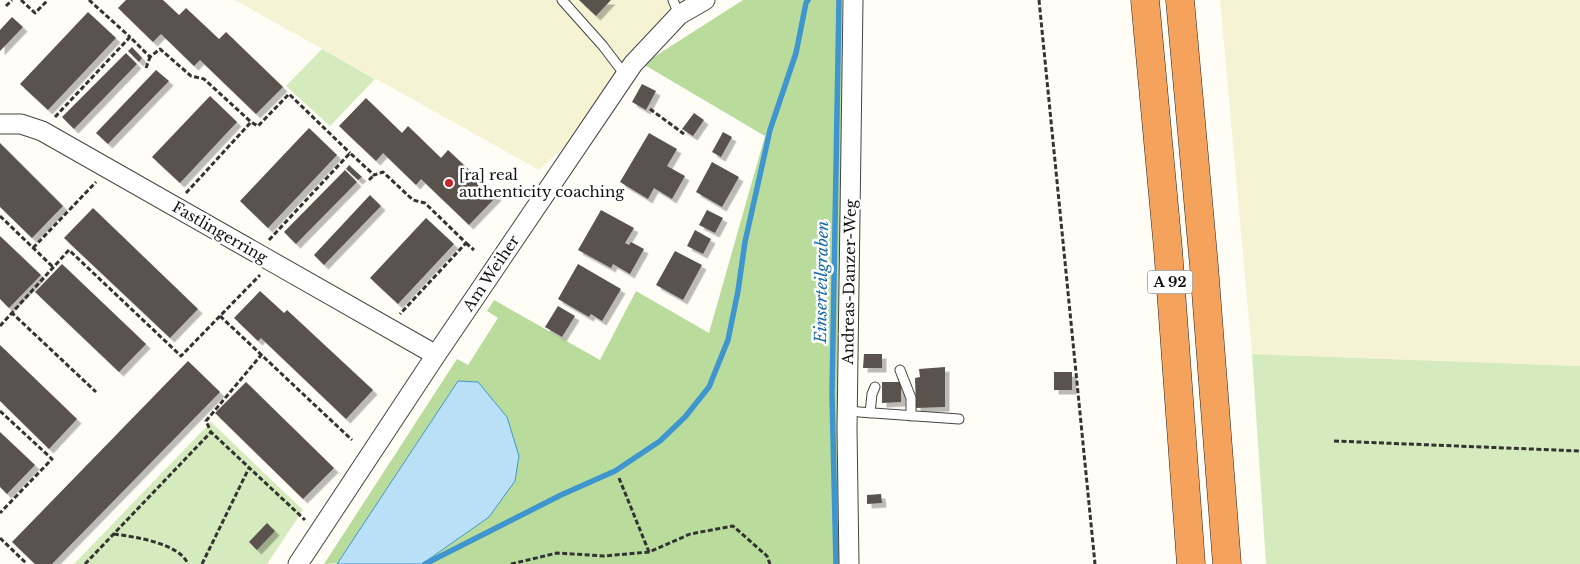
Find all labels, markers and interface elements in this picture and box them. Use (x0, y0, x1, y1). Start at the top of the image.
place label: [ra] real authenticity coaching (459, 165, 625, 201)
marker: [ra] real authenticity coaching (443, 177, 455, 189)
street label: Fastlingerring (169, 197, 272, 267)
street label: Andreas-Danzer-Weg (838, 198, 860, 366)
water label: Einserteilgraben (810, 221, 832, 344)
street label: Am Weiher (458, 231, 524, 315)
road number: A 92 (1148, 270, 1192, 294)

